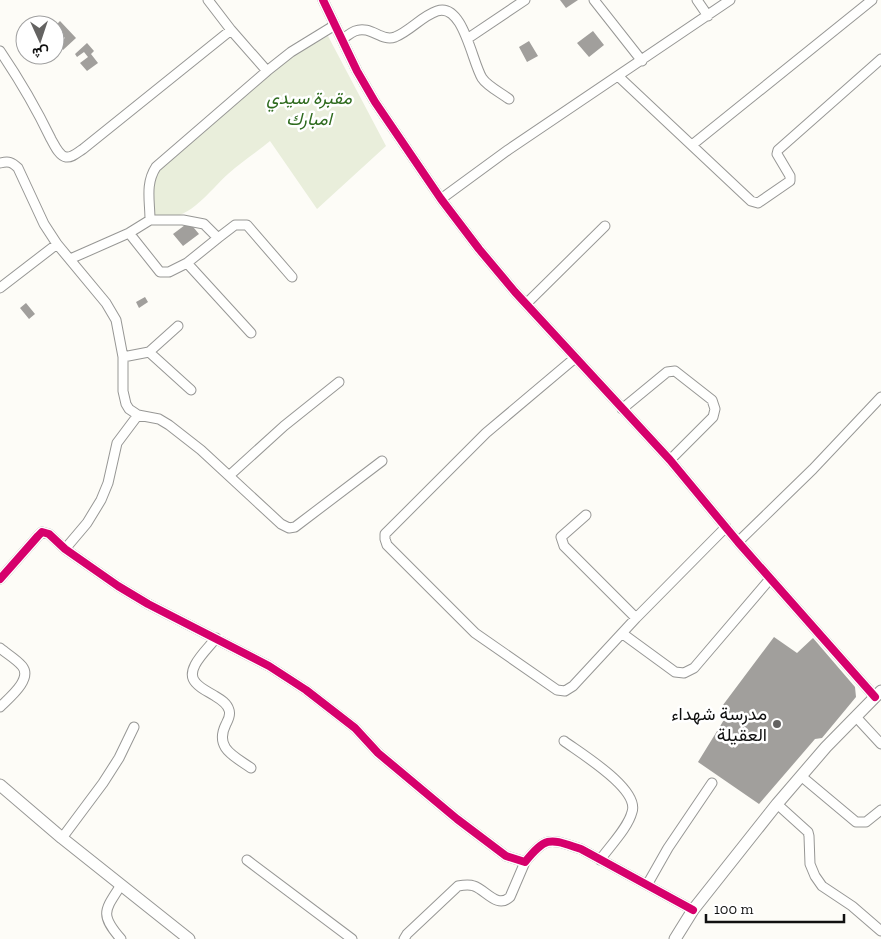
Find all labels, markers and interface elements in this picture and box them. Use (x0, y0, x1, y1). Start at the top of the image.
north arrow (15, 15, 65, 65)
text: ش (32, 44, 50, 61)
park label: مقبرة سيدي امبارك (266, 87, 352, 130)
place label: مدرسة شهداء العقيلة (671, 703, 767, 746)
marker: مدرسة شهداء العقيلة (771, 718, 783, 730)
scale bar (706, 892, 844, 924)
text: 100 m (714, 900, 753, 918)

